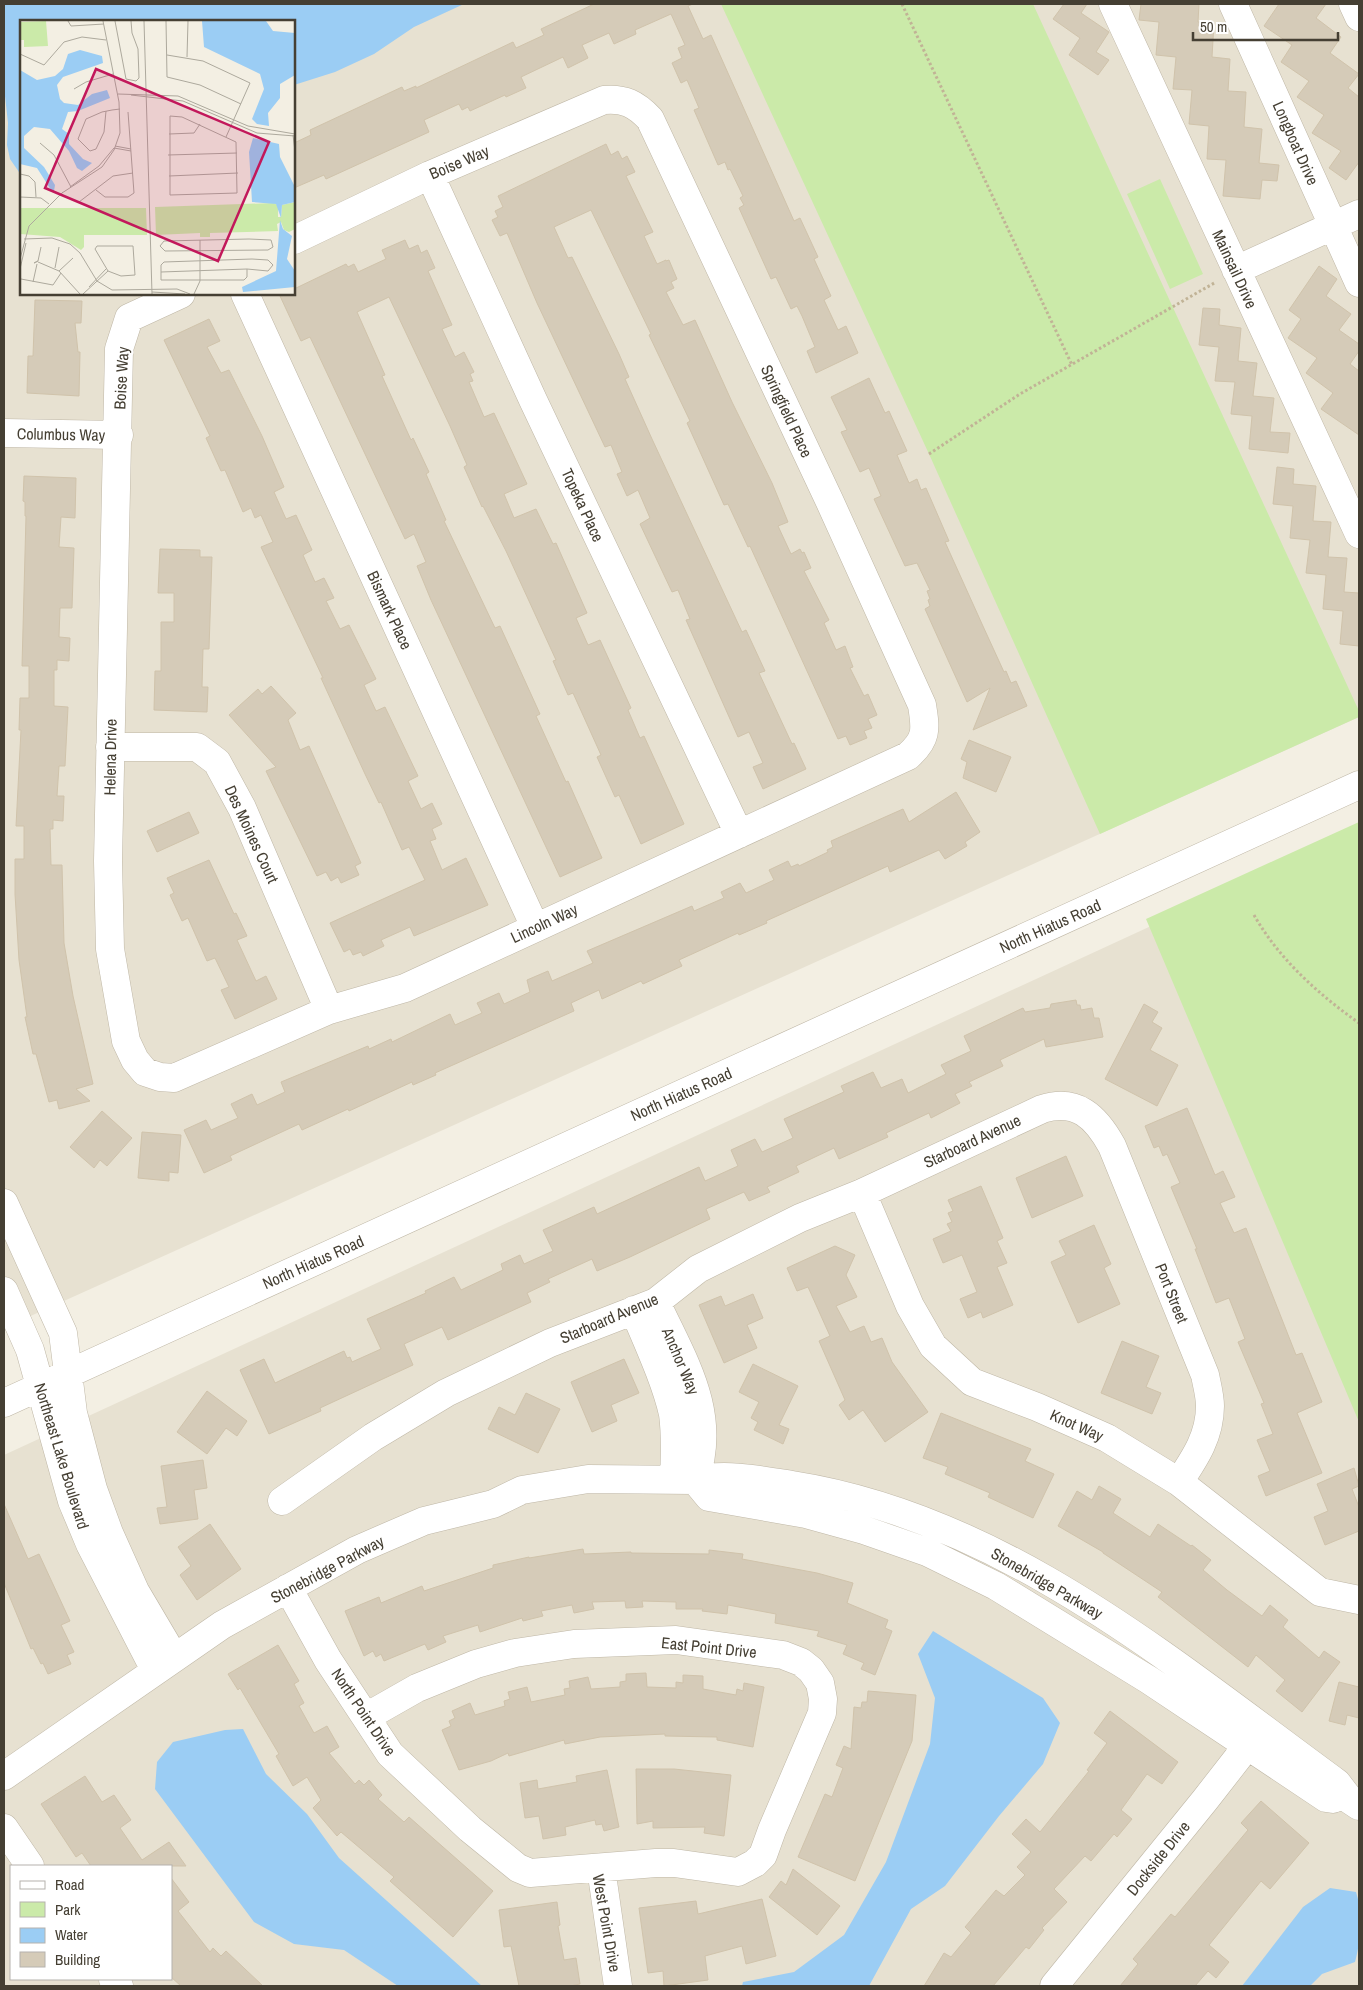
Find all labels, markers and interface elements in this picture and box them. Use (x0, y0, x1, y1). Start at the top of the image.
scale bar (1193, 10, 1338, 42)
text: 50 m (1200, 16, 1227, 37)
inset map (20, 20, 295, 295)
street label: Longboat Drive (1268, 98, 1324, 188)
street label: Boise Way (426, 139, 493, 184)
street label: Mainsail Drive (1207, 226, 1263, 312)
street label: Boise Way (108, 346, 134, 410)
street label: Springfield Place (756, 361, 818, 461)
street label: Columbus Way (17, 422, 106, 446)
street label: Topeka Place (556, 465, 610, 545)
street label: Bismark Place (362, 567, 418, 653)
street label: Helena Drive (98, 719, 122, 795)
street label: Des Moines Court (220, 781, 284, 887)
street label: North Hiatus Road (996, 894, 1104, 958)
street label: Lincoln Way (507, 898, 582, 948)
street label: North Hiatus Road (627, 1062, 735, 1126)
street label: Starboard Avenue (920, 1109, 1024, 1173)
street label: North Hiatus Road (259, 1230, 367, 1294)
street label: Port Street (1150, 1260, 1194, 1327)
street label: Starboard Avenue (556, 1287, 662, 1349)
street label: Anchor Way (657, 1323, 705, 1398)
street label: Northeast Lake Boulevard (29, 1380, 95, 1532)
street label: Knot Way (1047, 1403, 1108, 1447)
street label: Stonebridge Parkway (266, 1530, 388, 1608)
street label: Stonebridge Parkway (987, 1542, 1107, 1624)
street label: East Point Drive (660, 1631, 758, 1663)
street label: North Point Drive (327, 1664, 401, 1760)
street label: Dockside Drive (1121, 1816, 1195, 1900)
legend (10, 1865, 172, 1980)
street label: West Point Drive (588, 1872, 626, 1974)
text: Road (55, 1874, 84, 1895)
text: Park (55, 1899, 81, 1920)
text: Water (55, 1924, 87, 1945)
text: Building (55, 1949, 100, 1970)

